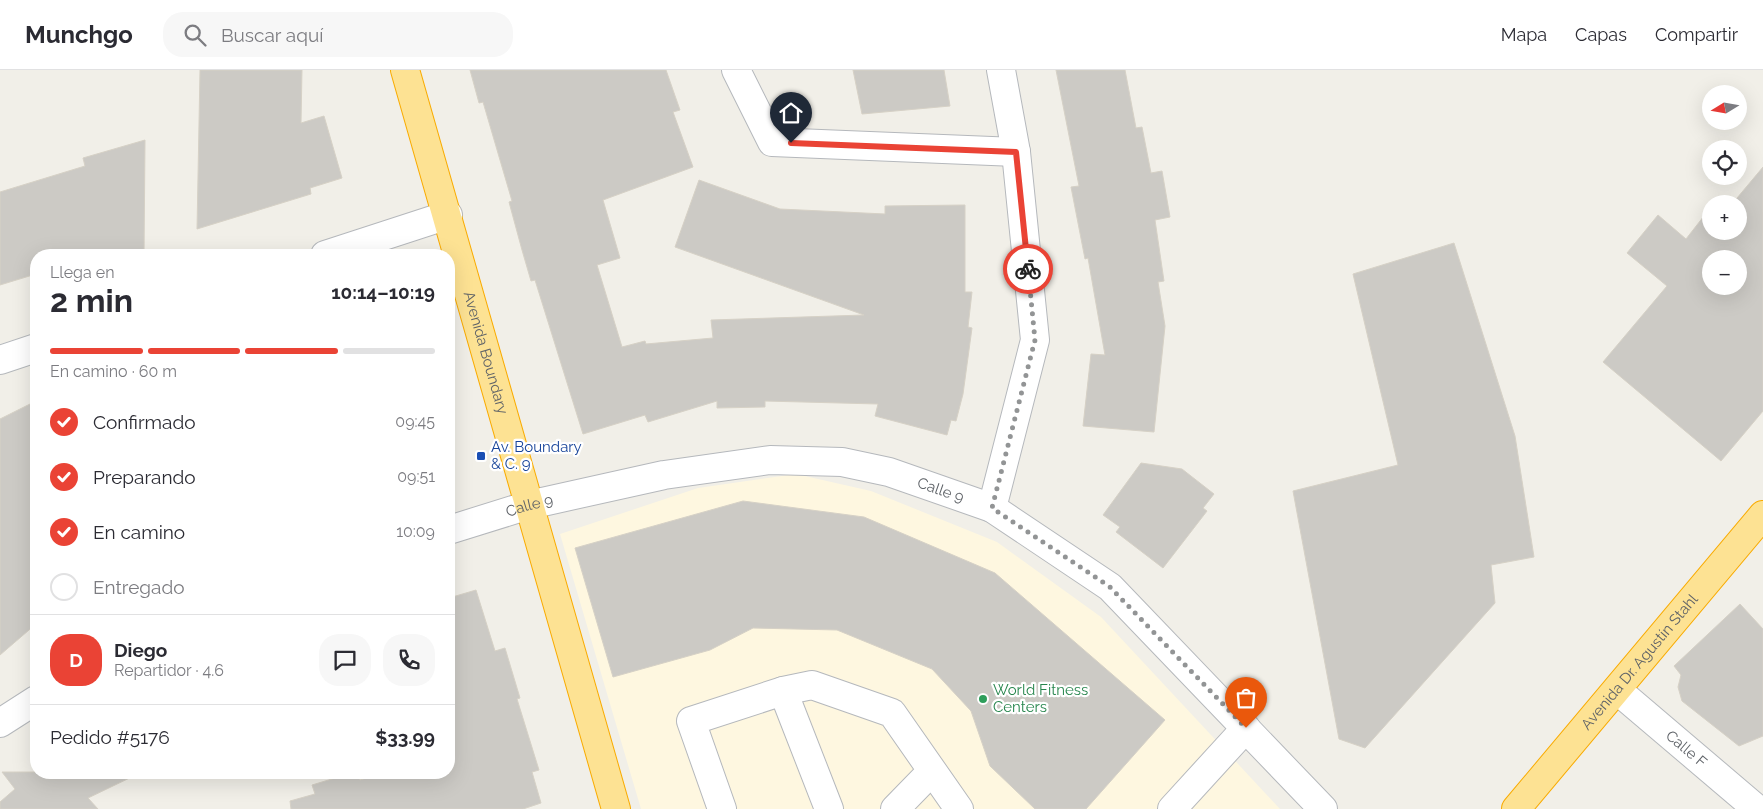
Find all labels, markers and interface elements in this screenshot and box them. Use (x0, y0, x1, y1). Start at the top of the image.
search box (163, 12, 513, 57)
text: Munchgo (25, 20, 133, 49)
icon: search (181, 21, 209, 49)
text: Buscar aquí (221, 24, 323, 46)
text: Mapa (1501, 24, 1547, 45)
text: Capas (1575, 24, 1627, 45)
text: Compartir (1655, 24, 1738, 45)
north arrow (1702, 85, 1748, 130)
map controls (1702, 85, 1747, 295)
pin (770, 92, 812, 143)
icon: home (777, 99, 805, 127)
button: locate (1702, 140, 1747, 185)
button: + (1702, 195, 1747, 240)
courier (1003, 244, 1053, 294)
button: − (1702, 250, 1747, 295)
icon: bike (1014, 255, 1042, 283)
text: Llega en (50, 263, 114, 282)
text: 10:14–10:19 (331, 281, 435, 303)
text: 2 min (50, 282, 133, 319)
street label: Avenida Boundary (460, 289, 512, 416)
text: En camino · 60 m (50, 362, 177, 381)
icon: check (50, 408, 78, 436)
text: Confirmado (93, 411, 196, 433)
text: 09:45 (395, 412, 435, 431)
place label: Av. Boundary & C. 9 (491, 438, 582, 473)
marker: Av. Boundary & C. 9 (475, 450, 487, 462)
icon: check (50, 463, 78, 491)
text: Preparando (93, 466, 196, 488)
text: 09:51 (397, 467, 435, 486)
street label: Calle 9 (915, 474, 967, 507)
street label: Calle 9 (504, 491, 555, 521)
icon: check (50, 518, 78, 546)
text: En camino (93, 521, 185, 543)
text: 10:09 (396, 522, 435, 541)
text: Entregado (93, 576, 185, 598)
street label: Avenida Dr. Agustín Stahl (1577, 590, 1702, 734)
button: chat (319, 634, 371, 686)
button: phone (383, 634, 435, 686)
text: Diego (114, 639, 167, 661)
text: D (69, 649, 83, 671)
text: Repartidor · 4.6 (114, 661, 224, 680)
pin (1225, 677, 1267, 728)
place label: World Fitness Centers (993, 681, 1088, 716)
icon: bag (1232, 684, 1260, 712)
marker: World Fitness Centers (977, 693, 989, 705)
text: Pedido #5176 (50, 726, 170, 748)
text: $33.99 (375, 726, 435, 748)
street label: Calle F (1662, 726, 1711, 771)

